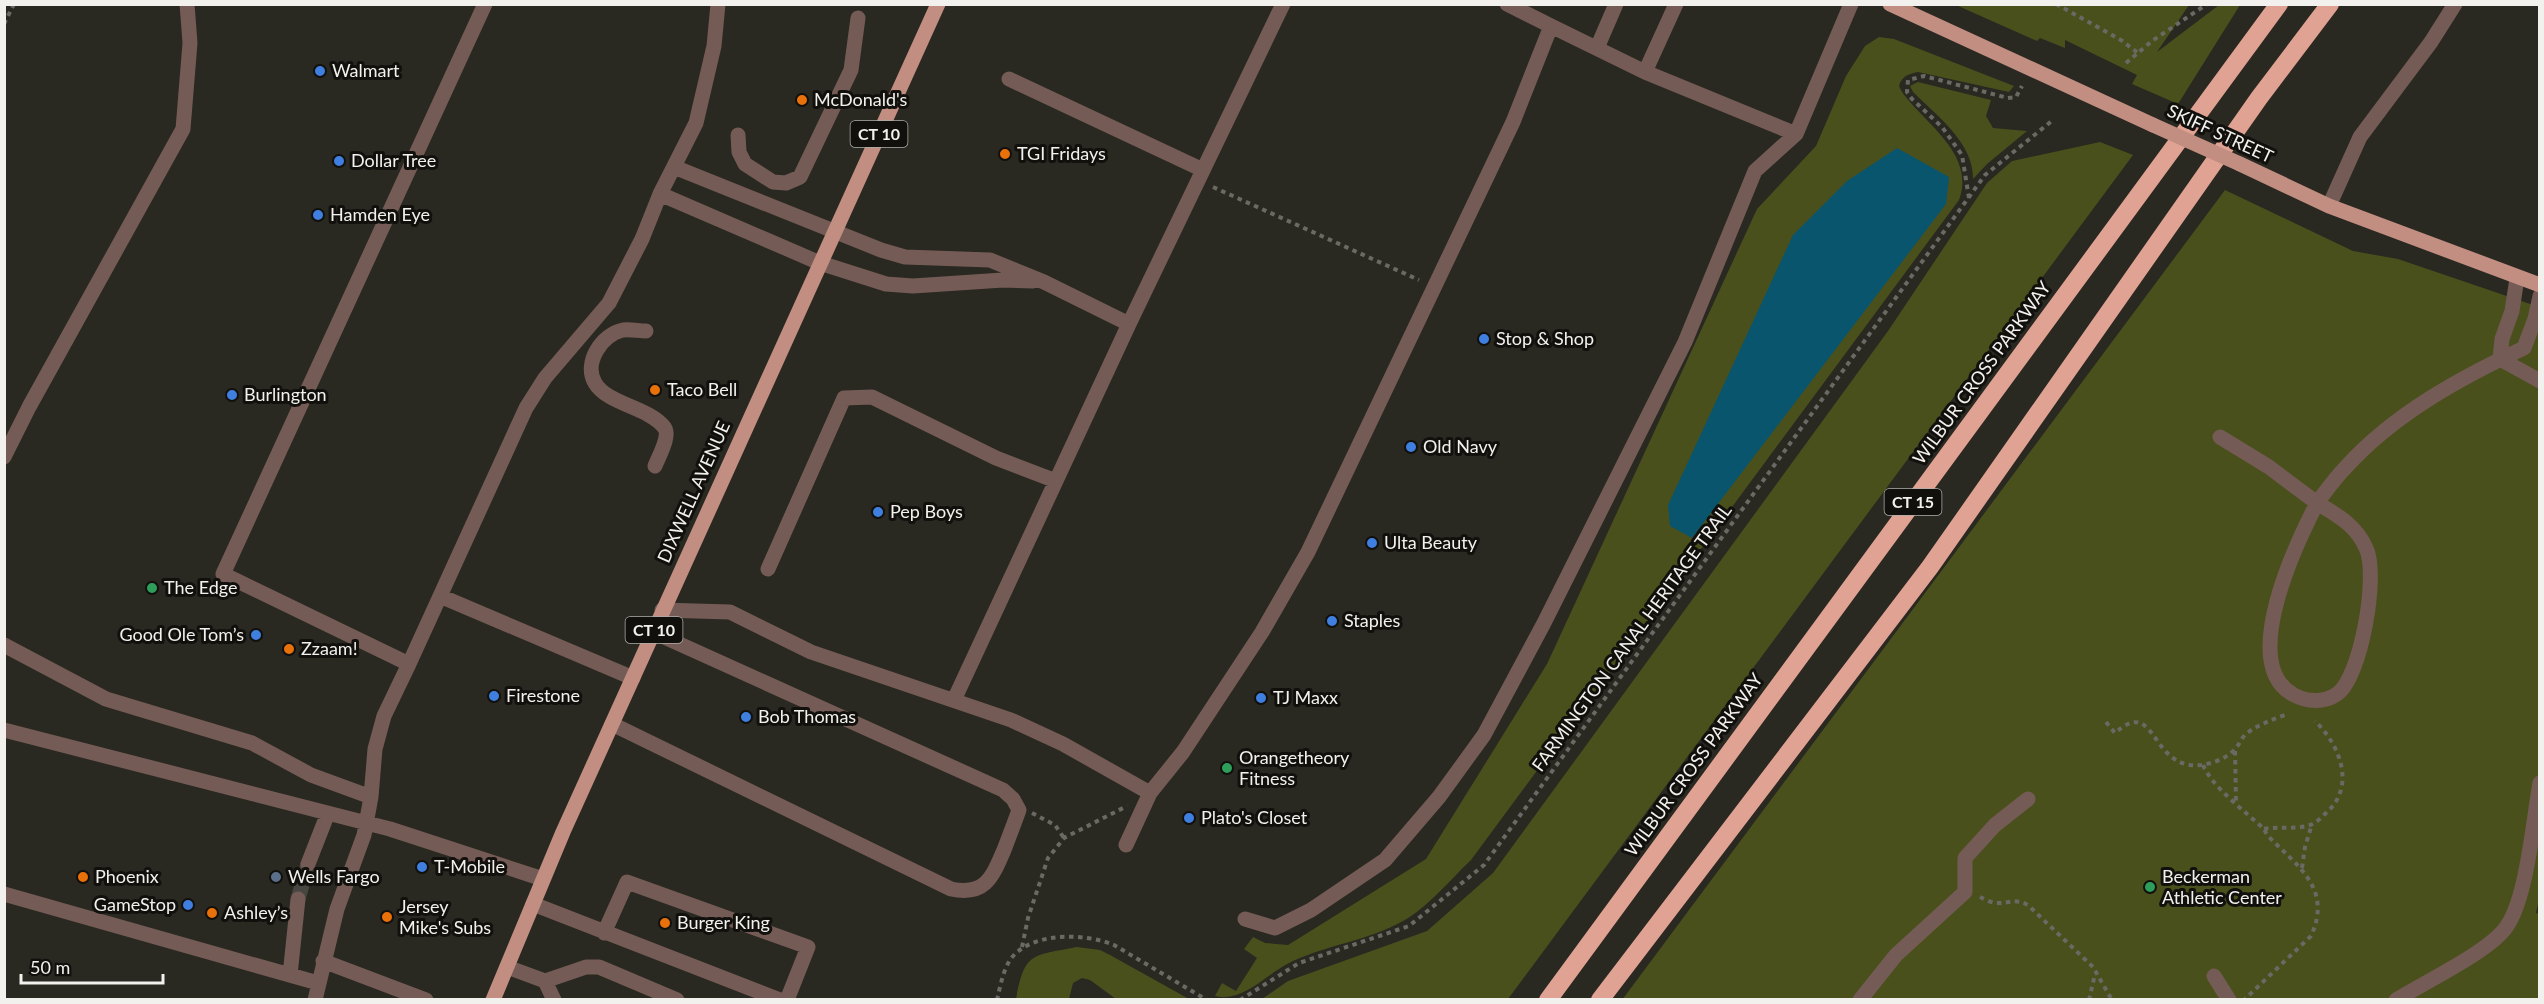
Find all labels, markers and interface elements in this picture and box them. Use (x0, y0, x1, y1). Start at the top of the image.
place label: Walmart (332, 59, 400, 81)
marker: Walmart (313, 64, 327, 78)
place label: McDonald's (814, 88, 908, 110)
marker: McDonald's (795, 93, 809, 107)
street label: SKIFF STREET (2164, 99, 2277, 167)
road number: CT 10 (850, 121, 908, 147)
place label: TGI Fridays (1017, 142, 1106, 164)
marker: TGI Fridays (998, 147, 1012, 161)
place label: Dollar Tree (351, 149, 436, 171)
marker: Dollar Tree (332, 154, 346, 168)
place label: Hamden Eye (330, 203, 430, 225)
marker: Hamden Eye (311, 208, 325, 222)
street label: WILBUR CROSS PARKWAY (1907, 276, 2055, 468)
place label: Stop & Shop (1496, 327, 1594, 349)
marker: Stop & Shop (1477, 332, 1491, 346)
place label: Taco Bell (667, 378, 737, 400)
place label: Burlington (244, 383, 327, 405)
marker: Taco Bell (648, 383, 662, 397)
marker: Burlington (225, 388, 239, 402)
street label: DIXWELL AVENUE (652, 417, 734, 566)
place label: Old Navy (1423, 435, 1498, 457)
marker: Old Navy (1404, 440, 1418, 454)
road number: CT 15 (1884, 489, 1942, 515)
street label: FARMINGTON CANAL HERITAGE TRAIL (1527, 499, 1736, 775)
place label: Pep Boys (890, 500, 963, 522)
marker: Pep Boys (871, 505, 885, 519)
place label: Ulta Beauty (1384, 531, 1478, 553)
marker: Ulta Beauty (1365, 536, 1379, 550)
place label: The Edge (164, 576, 237, 598)
marker: The Edge (145, 581, 159, 595)
place label: Staples (1344, 609, 1401, 631)
marker: Staples (1325, 614, 1339, 628)
road number: CT 10 (626, 617, 682, 643)
place label: Good Ole Tom’s (119, 623, 244, 645)
marker: Good Ole Tom’s (249, 628, 263, 642)
place label: Zzaam! (301, 637, 358, 659)
marker: Zzaam! (282, 642, 296, 656)
street label: WILBUR CROSS PARKWAY (1619, 668, 1767, 860)
place label: Firestone (506, 684, 580, 706)
place label: TJ Maxx (1273, 686, 1338, 708)
marker: Firestone (487, 689, 501, 703)
marker: TJ Maxx (1254, 691, 1268, 705)
place label: Bob Thomas (758, 705, 856, 727)
marker: Bob Thomas (739, 710, 753, 724)
place label: Orangetheory Fitness (1239, 746, 1350, 789)
marker: Orangetheory Fitness (1220, 761, 1234, 775)
place label: Plato's Closet (1201, 806, 1308, 828)
marker: Plato's Closet (1182, 811, 1196, 825)
place label: T-Mobile (434, 855, 505, 877)
marker: T-Mobile (415, 860, 429, 874)
place label: Phoenix (95, 865, 159, 887)
place label: Wells Fargo (288, 865, 380, 887)
place label: Beckerman Athletic Center (2162, 865, 2282, 908)
marker: Phoenix (76, 870, 90, 884)
marker: Wells Fargo (269, 870, 283, 884)
marker: Beckerman Athletic Center (2143, 880, 2157, 894)
place label: GameStop (94, 893, 176, 915)
place label: Jersey Mike's Subs (399, 895, 491, 938)
marker: GameStop (181, 898, 195, 912)
place label: Ashley’s (224, 901, 288, 923)
marker: Ashley’s (205, 906, 219, 920)
marker: Jersey Mike's Subs (380, 910, 394, 924)
place label: Burger King (677, 911, 770, 933)
marker: Burger King (658, 916, 672, 930)
scale bar (21, 947, 164, 985)
text: 50 m (30, 956, 70, 978)

